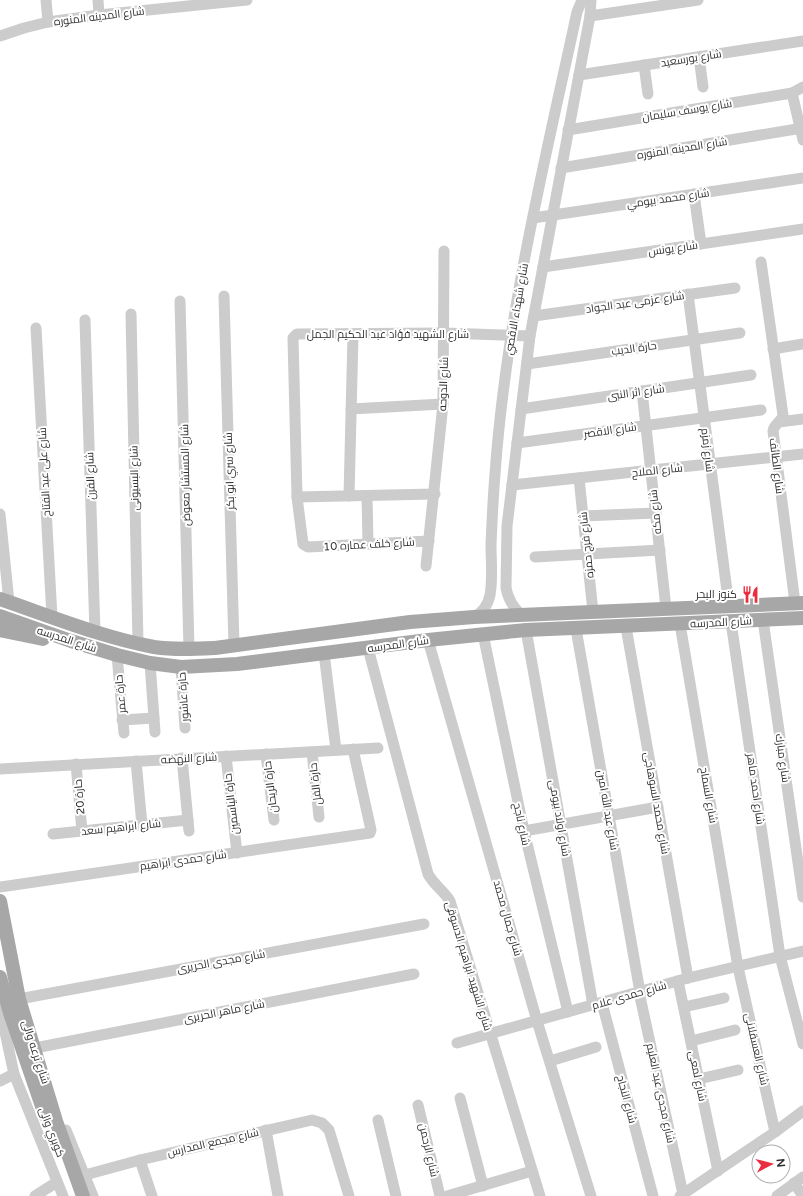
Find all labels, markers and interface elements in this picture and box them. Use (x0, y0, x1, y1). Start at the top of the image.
street label: شارع المدينه المنوره (53, 4, 145, 29)
street label: شارع بورسعيد (660, 47, 723, 71)
street label: شارع يوسف سليمان (641, 97, 733, 125)
street label: شارع المدينه المنوره (636, 135, 728, 163)
street label: شارع محمد بيومي (626, 186, 711, 213)
street label: شارع يونس (647, 239, 699, 259)
street label: شارع شهداء الاقصي (502, 262, 532, 356)
street label: شارع عزمى عبد الجواد (585, 289, 685, 317)
street label: شارع الشهيد فؤاد عبد الحكيم الجمل (307, 328, 469, 342)
street label: حارة الديب (611, 339, 657, 358)
street label: شارع الدوحه (436, 357, 452, 412)
street label: شارع اثر النبى (607, 382, 666, 404)
street label: شارع الاقصر (582, 420, 637, 442)
street label: شارع المستشار معوض (178, 424, 194, 526)
street label: شارع على عبد الفتاح (36, 427, 54, 517)
street label: شارع زمزم (697, 427, 717, 473)
street label: شارع سري ابو بكر (222, 432, 239, 511)
street label: شارع الطائف (766, 437, 786, 495)
street label: شارع البسيونى (127, 445, 143, 511)
street label: شارع الفرن (83, 452, 99, 500)
street label: شارع الملاح (631, 461, 683, 481)
street label: شارع مكه (647, 489, 665, 535)
street label: شارع فرج حمزه (577, 511, 597, 579)
street label: شارع خلف عماره 10 (323, 536, 415, 554)
restaurant icon: كنوز البحر (740, 584, 760, 604)
place label: كنوز البحر (695, 588, 737, 601)
street label: شارع المدرسه (690, 614, 752, 632)
street label: شارع المدرسه (35, 624, 98, 656)
street label: شارع المدرسه (367, 634, 430, 656)
street label: حارة عاشور (175, 672, 192, 723)
street label: حارة عمر (112, 674, 129, 715)
street label: شارع مبارك (772, 733, 792, 783)
street label: شارع النهضه (161, 751, 218, 767)
street label: شارع محمد السوهاجى (640, 751, 672, 855)
street label: شارع احمد ماهر (743, 752, 767, 826)
street label: حارة الريحان (261, 760, 280, 813)
street label: حارة الفل (306, 762, 325, 806)
street label: شارع السماح (696, 766, 720, 824)
street label: شارع عبد الله امين (593, 769, 623, 851)
street label: حارة الياسمين (221, 773, 242, 835)
street label: حارة 20 (71, 779, 88, 815)
street label: شارع اولاد بيومى (545, 779, 573, 858)
street label: شارع ناجح (510, 802, 532, 847)
street label: شارع ابراهيم سعد (80, 817, 162, 839)
street label: شارع حمدى ابراهيم (139, 848, 228, 874)
street label: شارع جمال محمد (490, 879, 525, 958)
street label: شارع الشهيد ابراهيم الدسوقى (442, 900, 494, 1033)
street label: شارع مجدى الحريرى (176, 947, 266, 977)
street label: شارع حمدى علام (590, 979, 668, 1013)
street label: شارع ماهر الحريرى (182, 997, 266, 1027)
street label: شارع العسقلانى (741, 1012, 771, 1087)
street label: شارع ترعه والى (18, 1019, 52, 1086)
street label: شارع مجدى عبد العليم (643, 1042, 677, 1144)
street label: شارع لمعى (685, 1050, 709, 1103)
street label: شارع النجاح (613, 1073, 639, 1125)
street label: كوبري والى (34, 1105, 67, 1160)
street label: شارع الرحمن (415, 1122, 441, 1178)
street label: شارع مجمع المدارس (166, 1126, 260, 1160)
north arrow (751, 1144, 791, 1184)
text: N (773, 1158, 787, 1168)

